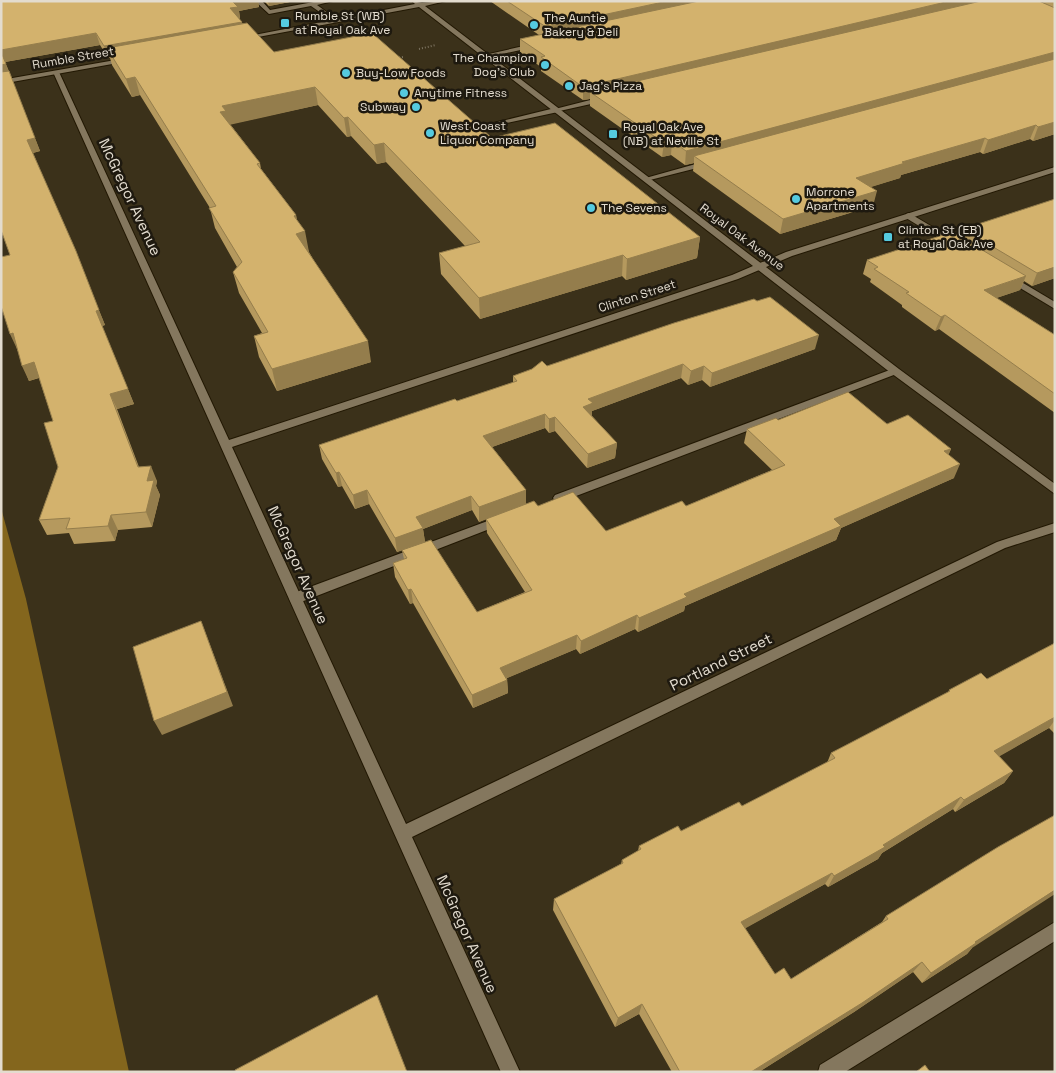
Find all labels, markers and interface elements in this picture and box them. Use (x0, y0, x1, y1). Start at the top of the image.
place label: Rumble St (WB) at Royal Oak Ave (295, 8, 390, 38)
place label: The Auntie Bakery & Deli (544, 10, 618, 40)
marker: Rumble St (WB) at Royal Oak Ave (279, 17, 291, 29)
marker: The Auntie Bakery & Deli (528, 19, 540, 31)
street label: Rumble Street (31, 43, 115, 73)
place label: The Champion Dog's Club (453, 50, 535, 80)
marker: The Champion Dog's Club (539, 59, 551, 71)
place label: Buy-Low Foods (356, 65, 446, 81)
marker: Buy-Low Foods (340, 67, 352, 79)
place label: Jag's Pizza (579, 78, 642, 94)
marker: Jag's Pizza (563, 80, 575, 92)
place label: Anytime Fitness (414, 85, 507, 101)
marker: Anytime Fitness (398, 87, 410, 99)
place label: Subway (360, 99, 406, 115)
marker: Subway (410, 101, 422, 113)
place label: West Coast Liquor Company (440, 118, 534, 148)
place label: Royal Oak Ave (NB) at Neville St (623, 119, 719, 149)
marker: West Coast Liquor Company (424, 127, 436, 139)
marker: Royal Oak Ave (NB) at Neville St (607, 128, 619, 140)
street label: McGregor Avenue (95, 135, 166, 259)
place label: Morrone Apartments (806, 184, 875, 214)
marker: Morrone Apartments (790, 193, 802, 205)
place label: The Sevens (601, 200, 667, 216)
street label: Royal Oak Avenue (696, 200, 788, 274)
marker: The Sevens (585, 202, 597, 214)
place label: Clinton St (EB) at Royal Oak Ave (898, 222, 993, 252)
marker: Clinton St (EB) at Royal Oak Ave (882, 231, 894, 243)
street label: Clinton Street (596, 276, 678, 316)
street label: McGregor Avenue (264, 503, 333, 627)
street label: Portland Street (667, 629, 775, 695)
street label: McGregor Avenue (433, 872, 502, 996)

